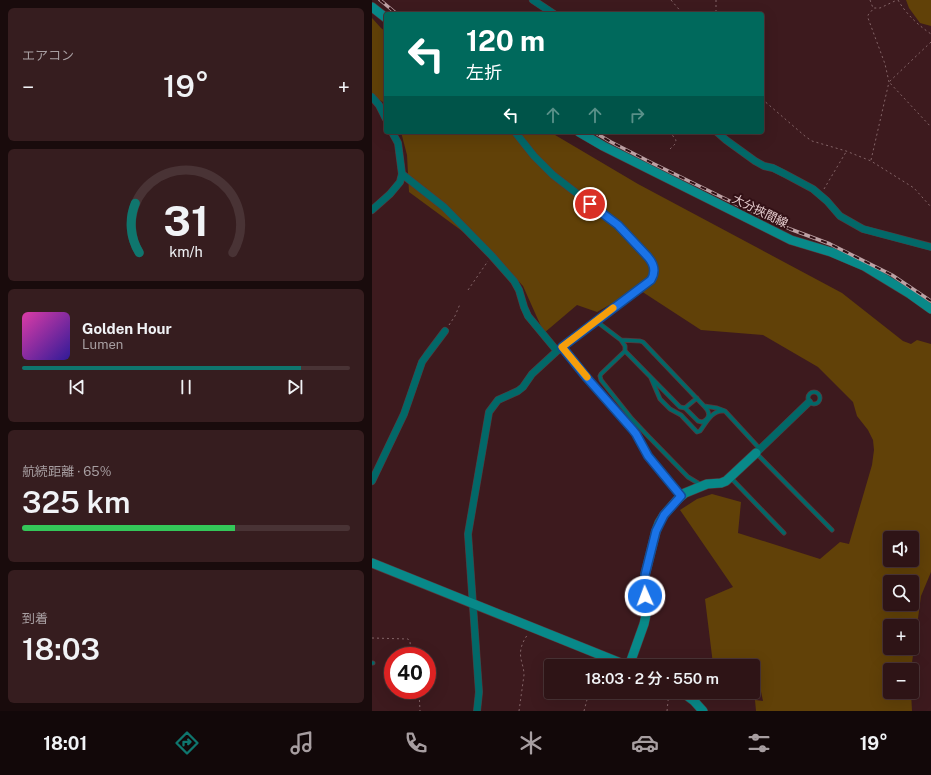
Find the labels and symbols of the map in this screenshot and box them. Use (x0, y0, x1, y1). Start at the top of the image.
pin (573, 187, 607, 221)
street label: 大分挾間線 (730, 192, 790, 230)
position arrow (624, 575, 666, 617)
speed limit sign: 40 (384, 647, 436, 699)

